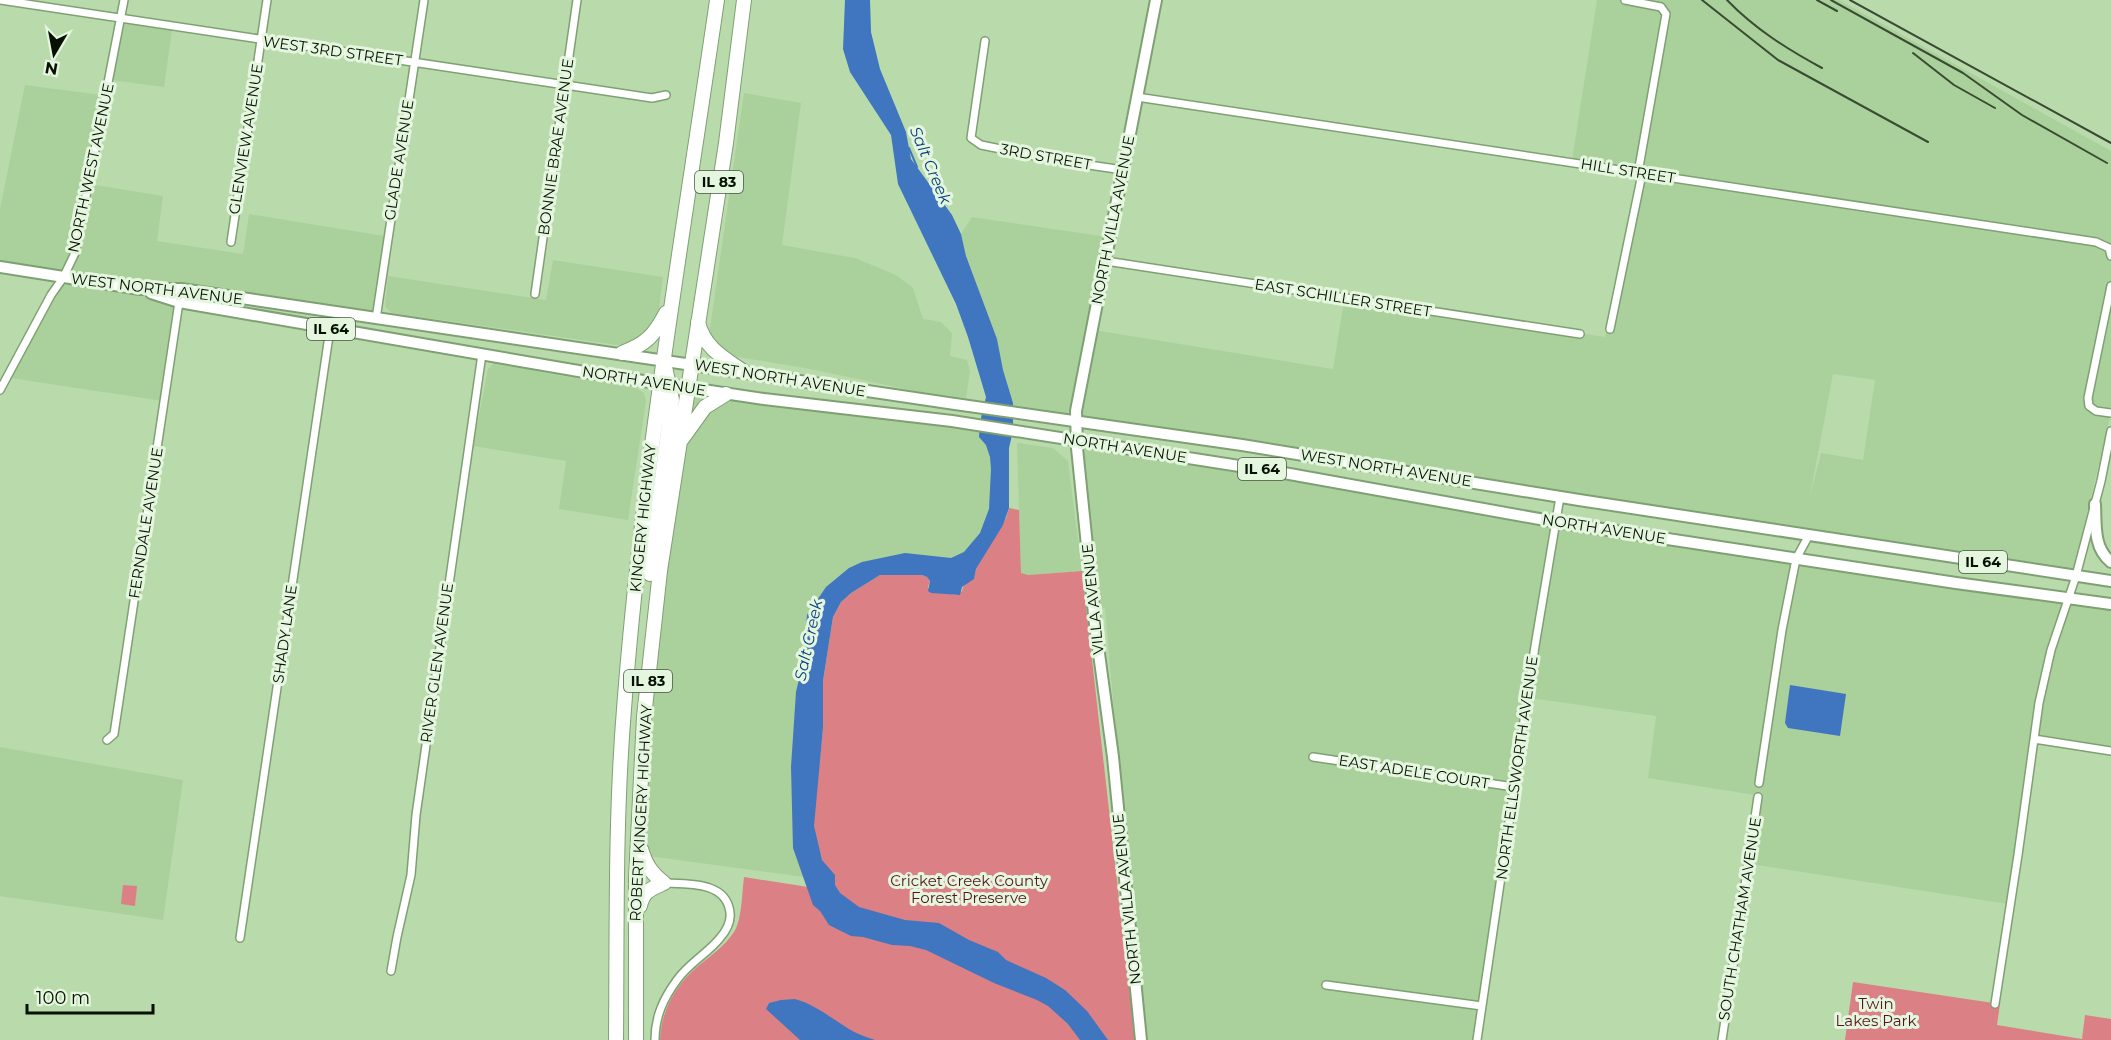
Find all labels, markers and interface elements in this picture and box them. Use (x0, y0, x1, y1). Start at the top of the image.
north arrow (24, 24, 84, 84)
street label: WEST 3RD STREET (262, 31, 405, 70)
street label: BONNIE BRAE AVENUE (534, 57, 577, 237)
text: N (43, 58, 60, 79)
street label: GLENVIEW AVENUE (224, 62, 267, 216)
street label: NORTH WEST AVENUE (63, 81, 118, 254)
street label: GLADE AVENUE (380, 98, 417, 222)
water label: Salt Creek (906, 124, 956, 208)
street label: NORTH VILLA AVENUE (1087, 134, 1138, 306)
street label: 3RD STREET (999, 139, 1094, 174)
street label: HILL STREET (1579, 154, 1677, 187)
road number: IL 83 (695, 171, 743, 193)
street label: WEST NORTH AVENUE (70, 269, 244, 308)
street label: EAST SCHILLER STREET (1253, 274, 1433, 321)
road number: IL 64 (307, 318, 355, 340)
street label: WEST NORTH AVENUE (693, 355, 867, 400)
street label: NORTH AVENUE (581, 361, 707, 400)
street label: NORTH AVENUE (1062, 428, 1188, 467)
street label: KINGERY HIGHWAY (625, 442, 660, 593)
street label: WEST NORTH AVENUE (1299, 445, 1473, 490)
street label: FERNDALE AVENUE (124, 446, 167, 600)
road number: IL 64 (1238, 458, 1286, 480)
street label: NORTH AVENUE (1541, 509, 1667, 548)
street label: VILLA AVENUE (1077, 542, 1108, 656)
road number: IL 64 (1959, 551, 2007, 573)
street label: RIVER GLEN AVENUE (416, 582, 457, 744)
street label: SHADY LANE (268, 583, 301, 684)
water label: Salt Creek (791, 596, 827, 682)
street label: NORTH ELLSWORTH AVENUE (1491, 655, 1542, 881)
road number: IL 83 (624, 670, 672, 692)
street label: ROBERT KINGERY HIGHWAY (625, 704, 656, 922)
street label: EAST ADELE COURT (1337, 750, 1491, 793)
street label: NORTH VILLA AVENUE (1108, 813, 1145, 986)
street label: SOUTH CHATHAM AVENUE (1714, 816, 1765, 1022)
park label: Cricket Creek County Forest Preserve (890, 871, 1049, 907)
scale bar (27, 977, 153, 1015)
text: 100 m (36, 987, 90, 1009)
park label: Twin Lakes Park (1836, 994, 1916, 1030)

